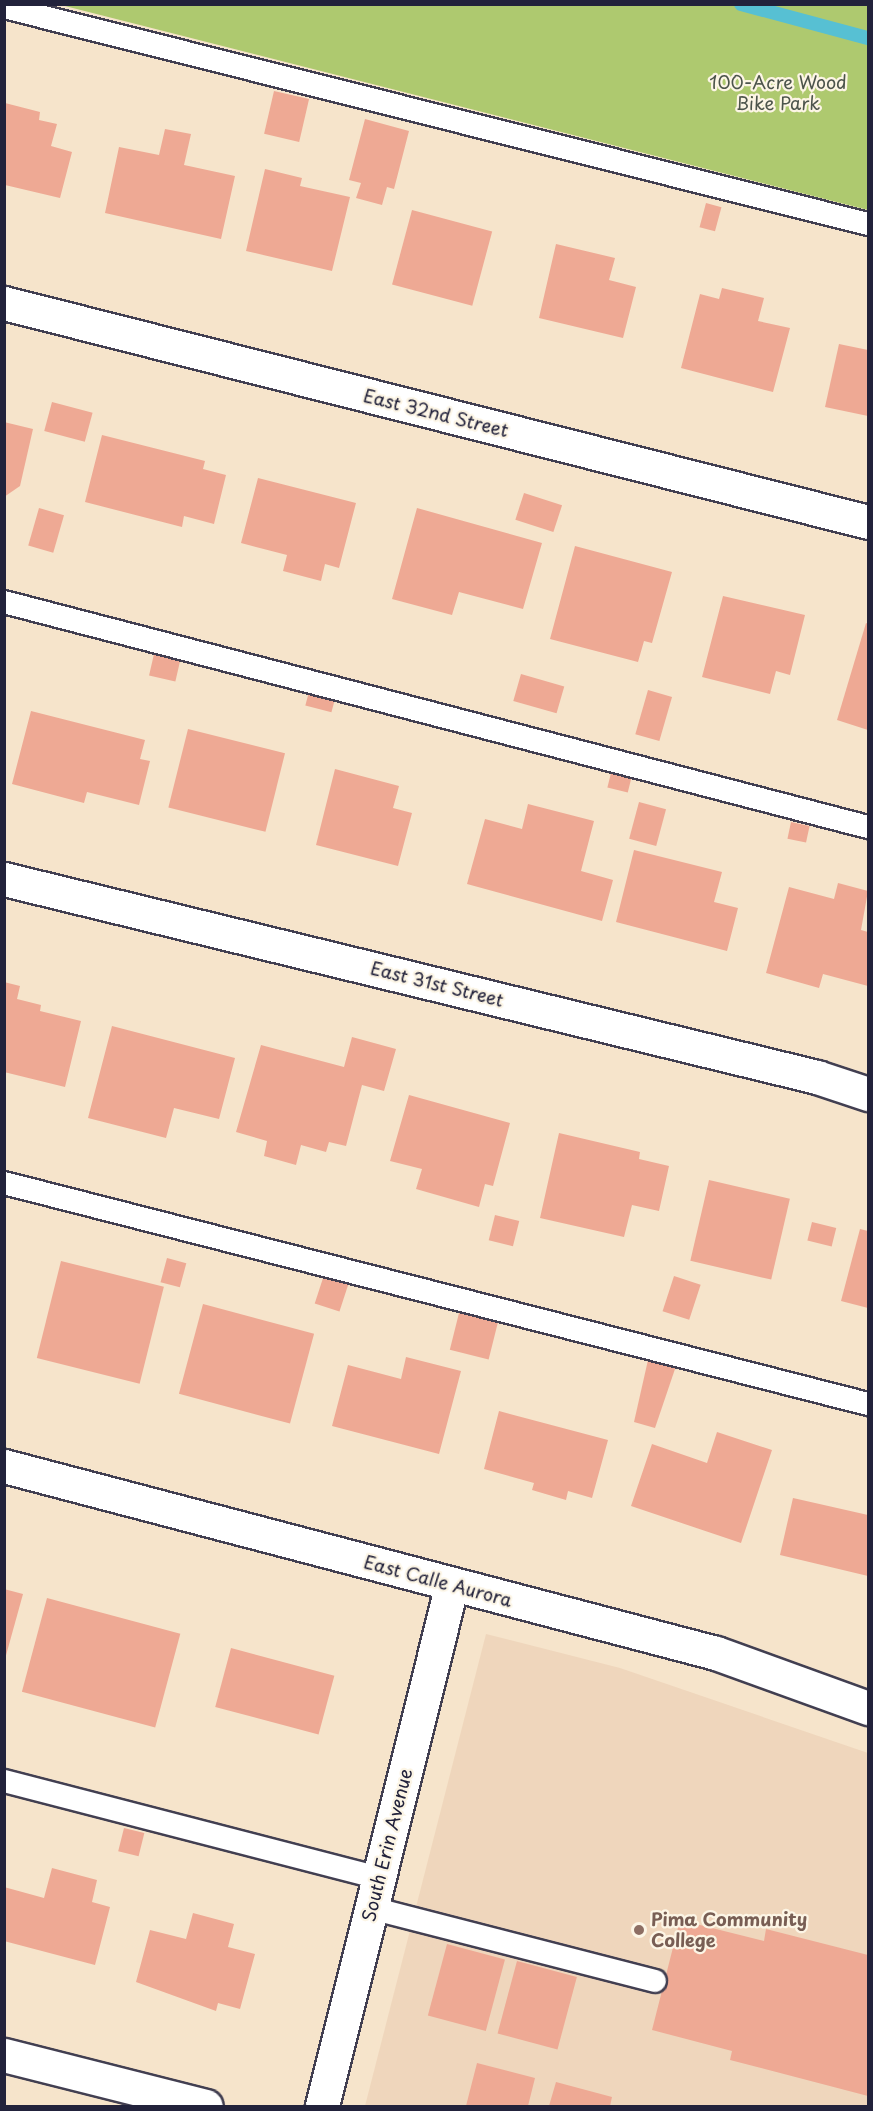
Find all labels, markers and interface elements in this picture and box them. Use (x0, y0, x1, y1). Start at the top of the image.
park label: 100-Acre Wood Bike Park (709, 72, 847, 115)
street label: East 32nd Street (361, 385, 511, 441)
street label: East 31st Street (367, 957, 507, 1011)
street label: East Calle Aurora (361, 1551, 515, 1611)
street label: South Erin Avenue (357, 1766, 417, 1924)
place label: Pima Community College (651, 1909, 808, 1952)
marker: Pima Community College (632, 1923, 646, 1937)

